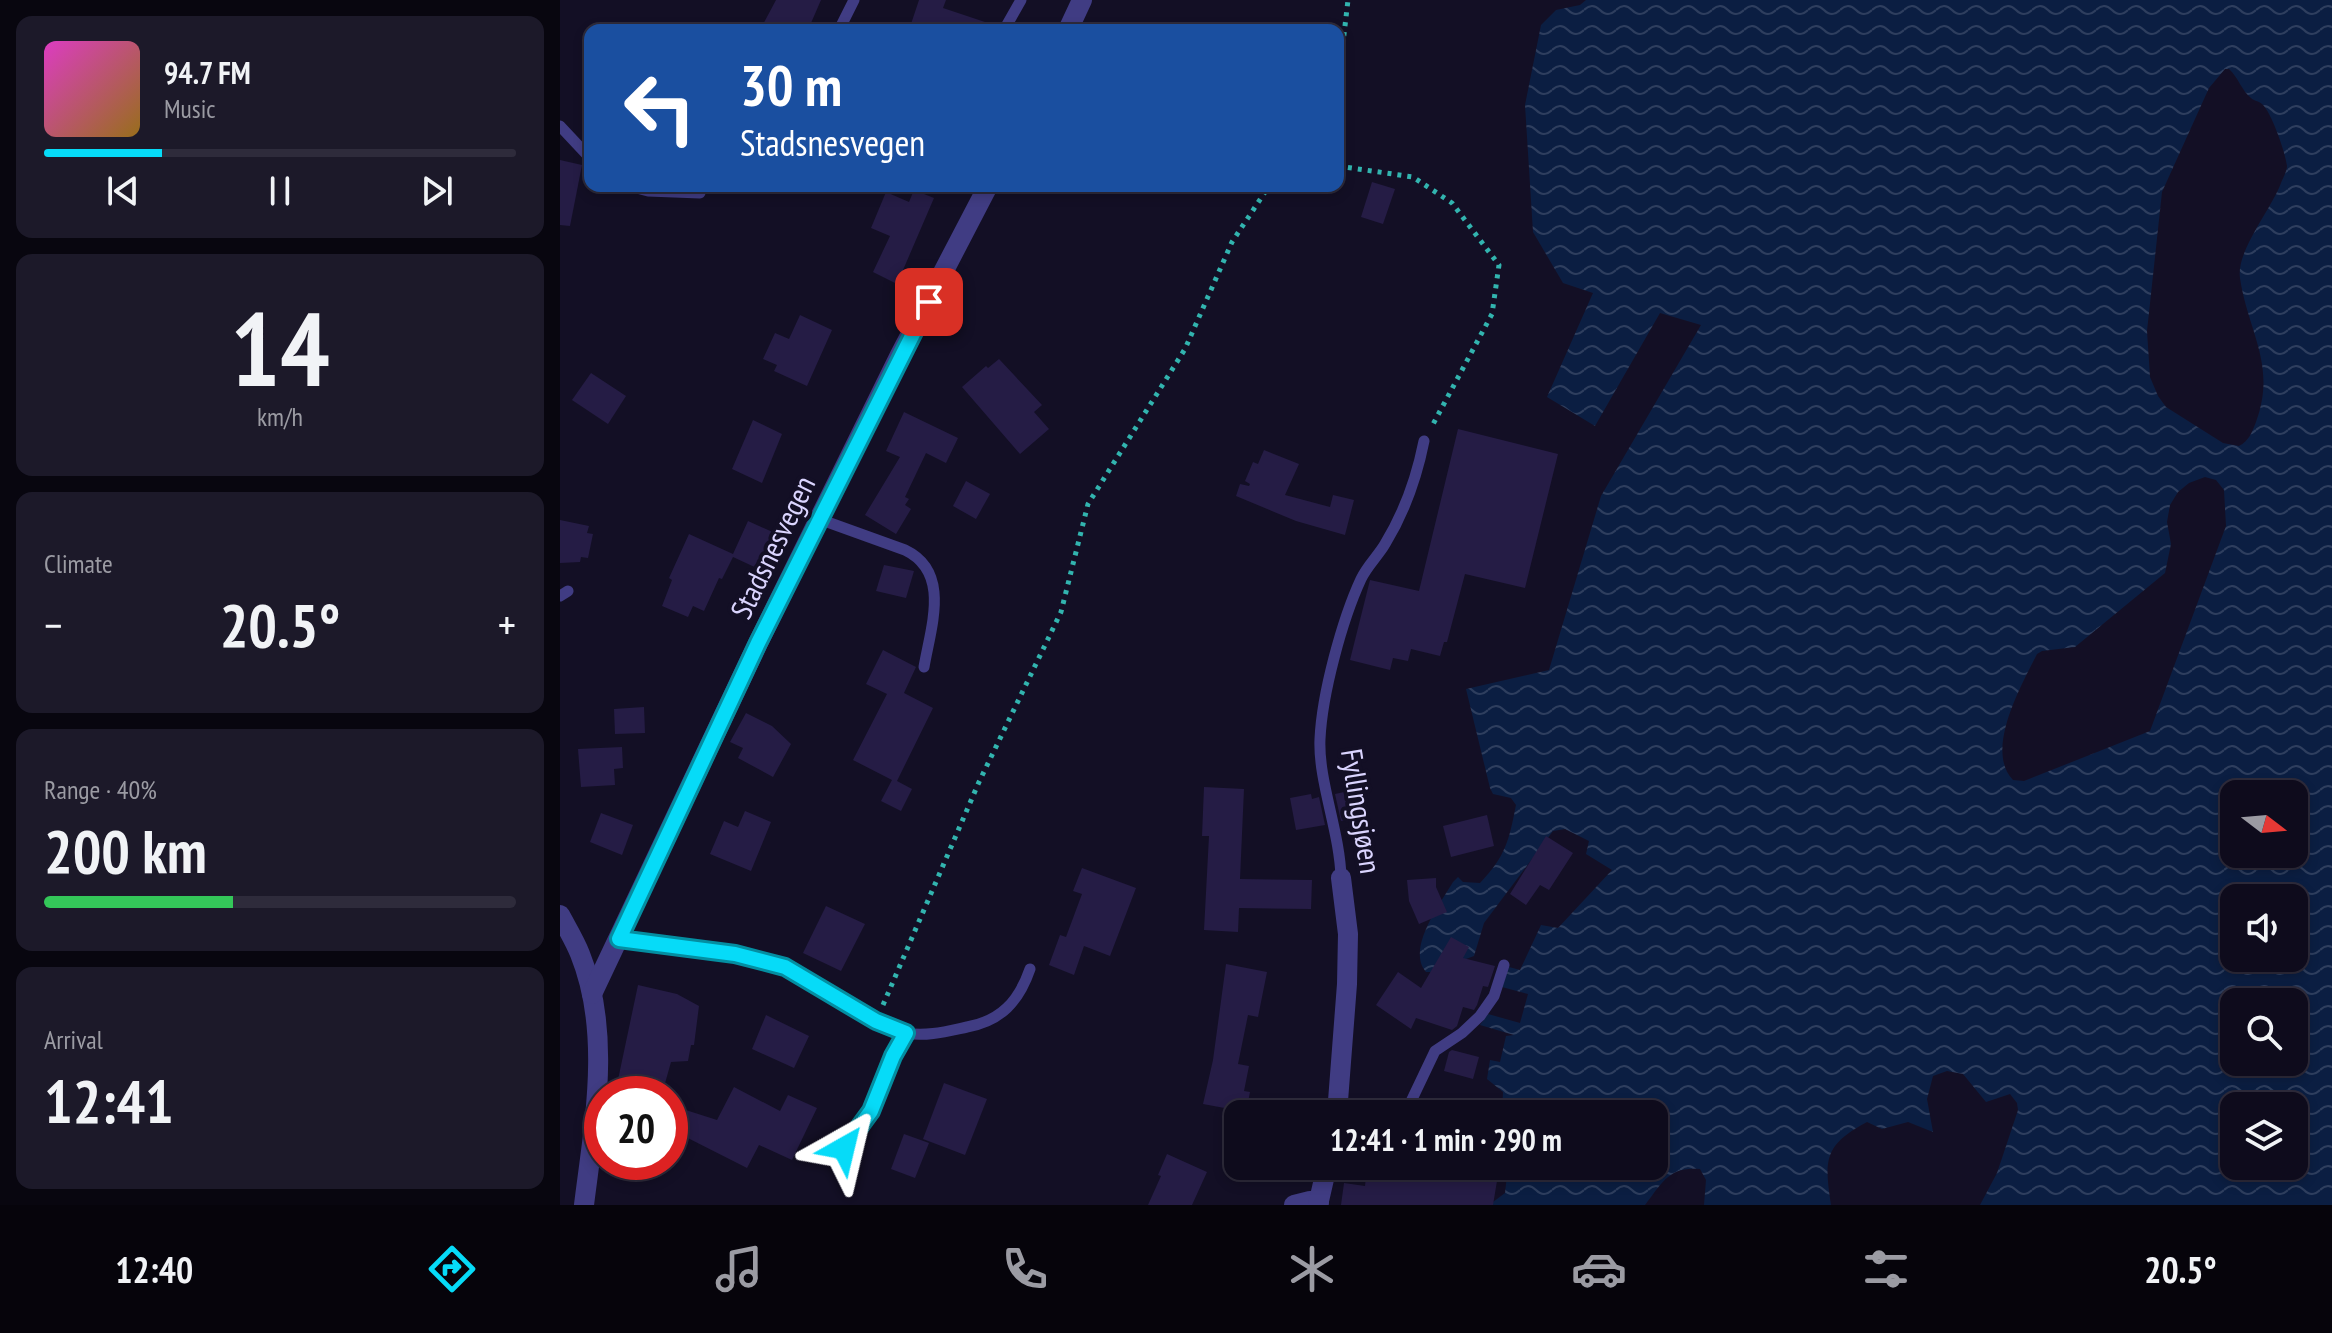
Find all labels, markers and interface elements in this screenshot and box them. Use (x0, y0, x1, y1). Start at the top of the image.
text: 30 m (740, 49, 842, 121)
text: 94.7 FM (164, 53, 251, 92)
icon: left (608, 56, 712, 160)
text: Music (164, 92, 216, 125)
text: Stadsnesvegen (740, 119, 925, 166)
icon: previous (101, 169, 145, 213)
icon: pause (258, 169, 302, 213)
icon: next (415, 169, 459, 213)
pin (895, 268, 963, 336)
text: 14 (230, 280, 330, 415)
icon: arrive (907, 280, 951, 324)
text: km/h (257, 400, 303, 433)
street label: Stadsnesvegen (721, 469, 823, 625)
text: Climate (44, 547, 113, 580)
text: 20.5° (220, 586, 340, 664)
text: − (44, 596, 62, 653)
text: + (498, 596, 516, 653)
street label: Fyllingsjøen (1333, 746, 1391, 876)
text: Range · 40% (44, 773, 157, 806)
north arrow (2220, 780, 2308, 868)
map controls (2220, 780, 2308, 1180)
text: 200 km (44, 812, 207, 890)
button: sound (2220, 884, 2308, 972)
button: search (2220, 988, 2308, 1076)
text: Arrival (44, 1023, 103, 1056)
text: 12:41 (44, 1062, 174, 1140)
speed limit sign: 20 (584, 1076, 688, 1180)
button: layers (2220, 1092, 2308, 1180)
position arrow (802, 1106, 886, 1190)
text: 12:41 · 1 min · 290 m (1330, 1120, 1562, 1159)
icon: directions (424, 1241, 480, 1297)
icon: music (711, 1241, 767, 1297)
icon: phone (997, 1241, 1053, 1297)
icon: climate (1284, 1241, 1340, 1297)
icon: car (1571, 1241, 1627, 1297)
icon: filters (1858, 1241, 1914, 1297)
text: 12:40 (115, 1246, 193, 1293)
text: 20.5° (2144, 1246, 2217, 1293)

